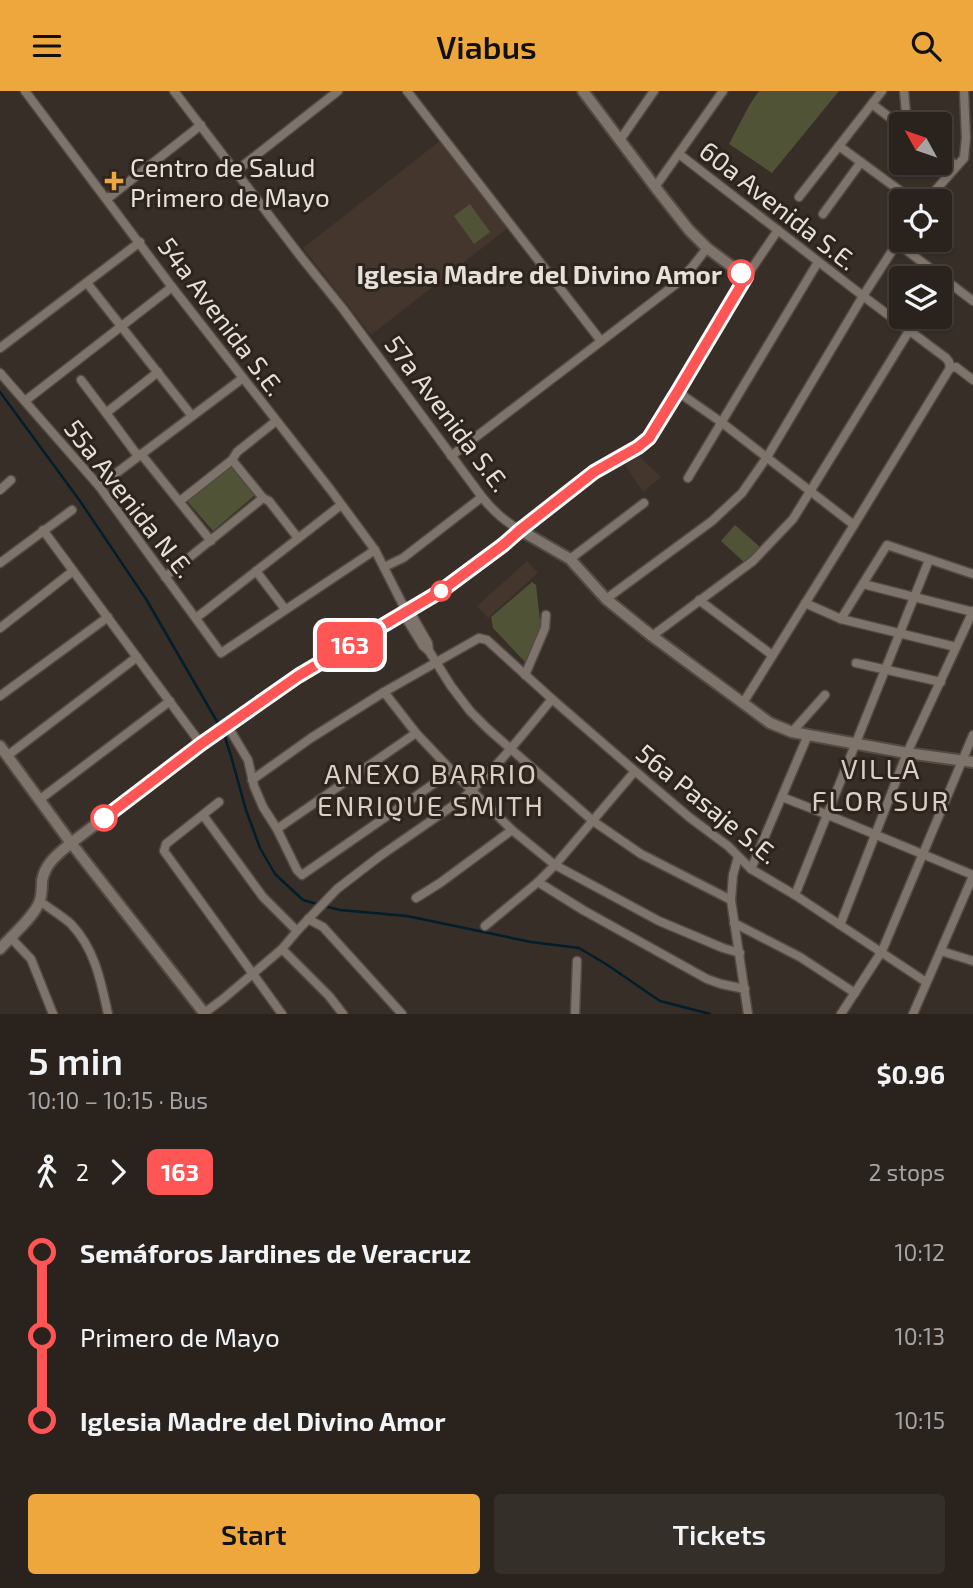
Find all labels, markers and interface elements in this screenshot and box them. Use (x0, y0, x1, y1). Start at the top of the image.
icon: menu (28, 27, 66, 65)
text: Viabus (436, 27, 537, 65)
icon: search (907, 27, 945, 65)
north arrow (889, 112, 952, 175)
map controls (889, 112, 952, 329)
street label: 60a Avenida S.E. (694, 134, 864, 276)
place label: Centro de Salud Primero de Mayo (130, 151, 330, 212)
marker: Centro de Salud Primero de Mayo (104, 171, 124, 191)
button: locate (889, 189, 952, 252)
street label: 54a Avenida S.E. (152, 231, 292, 401)
place label: Iglesia Madre del Divino Amor (357, 258, 722, 289)
marker: Iglesia Madre del Divino Amor (728, 260, 754, 286)
button: layers (889, 266, 952, 329)
street label: 57a Avenida S.E. (379, 329, 517, 497)
street label: 55a Avenida N.E. (59, 413, 201, 583)
unlabelled marker (431, 581, 451, 601)
line badge: 163 (310, 622, 390, 668)
text: 163 (331, 630, 369, 659)
street label: 56a Pasaje S.E. (631, 736, 785, 870)
district label: VILLA FLOR SUR (812, 751, 950, 817)
district label: ANEXO BARRIO ENRIQUE SMITH (317, 756, 545, 822)
unlabelled marker (91, 805, 117, 831)
text: 5 min (28, 1037, 123, 1083)
text: $0.96 (876, 1058, 945, 1089)
text: 10:10 – 10:15 · Bus (28, 1086, 208, 1114)
icon: walk (28, 1153, 66, 1191)
icon: forward (99, 1153, 137, 1191)
text: 163 (161, 1157, 199, 1186)
text: 2 (76, 1158, 89, 1186)
text: 2 stops (868, 1158, 945, 1186)
text: Semáforos Jardines de Veracruz (80, 1237, 471, 1268)
text: 10:12 (894, 1238, 945, 1266)
text: Primero de Mayo (80, 1321, 280, 1352)
text: 10:13 (895, 1322, 945, 1350)
text: Iglesia Madre del Divino Amor (80, 1405, 445, 1436)
text: 10:15 (895, 1406, 945, 1434)
button: Start (28, 1494, 480, 1574)
button: Tickets (494, 1494, 945, 1574)

